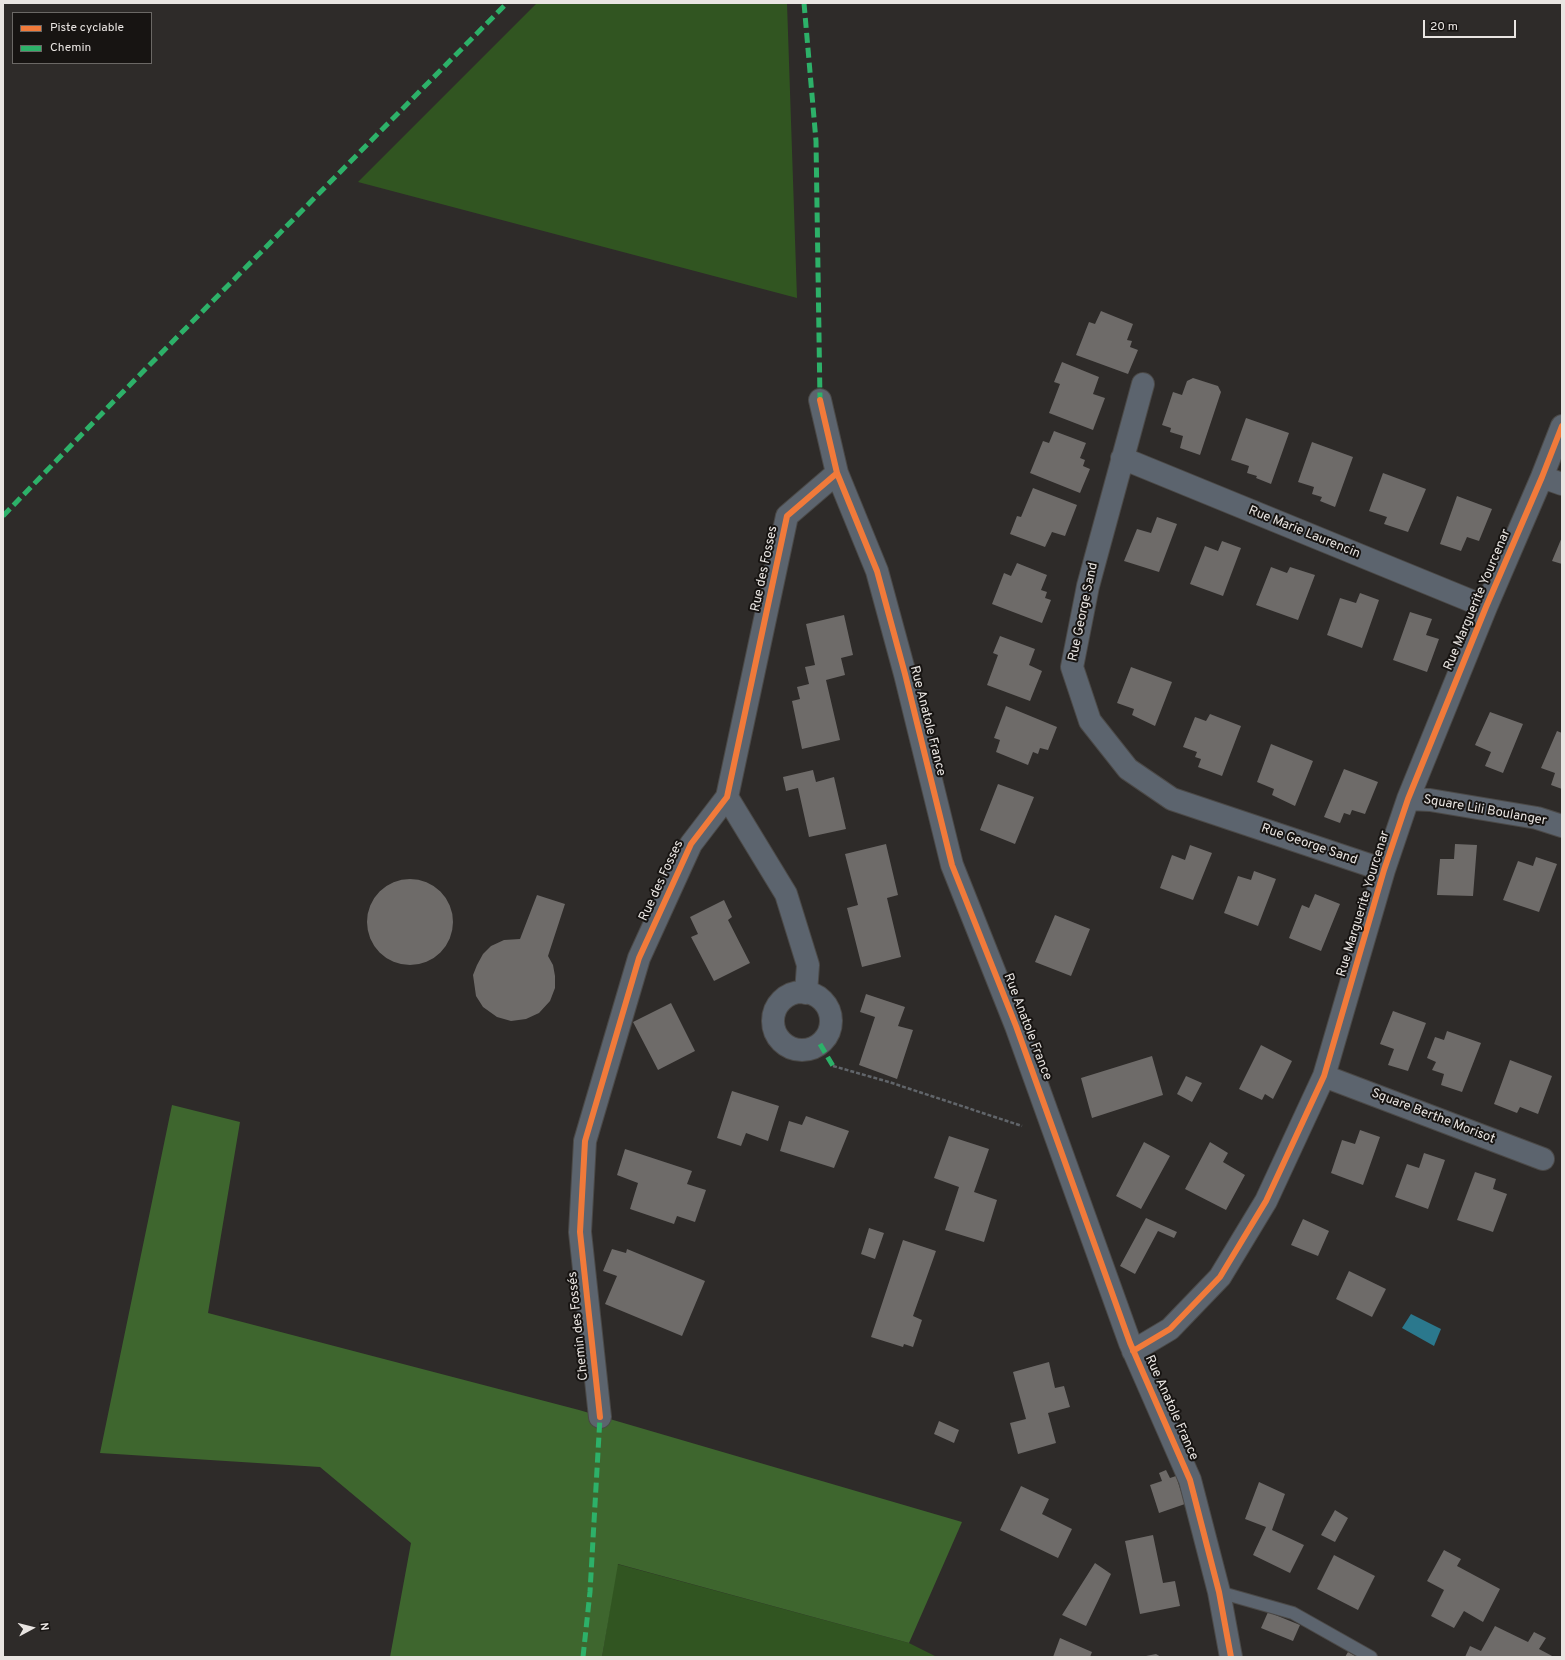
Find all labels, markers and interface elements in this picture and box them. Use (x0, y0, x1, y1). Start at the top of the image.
legend (12, 12, 152, 64)
scale bar (1425, 12, 1518, 38)
text: 20 m (1430, 19, 1458, 35)
text: Piste cyclable (50, 20, 124, 36)
text: Chemin (50, 40, 91, 56)
street label: Rue Marie Laurencin (1246, 503, 1362, 563)
street label: Rue des Fosses (748, 525, 782, 613)
street label: Rue Marguerite Yourcenar (1441, 527, 1515, 673)
street label: Rue George Sand (1066, 561, 1102, 663)
street label: Rue Anatole France (906, 664, 948, 778)
street label: Square Lili Boulanger (1422, 792, 1548, 830)
street label: Rue George Sand (1259, 821, 1359, 869)
street label: Rue Marguerite Yourcenar (1334, 829, 1394, 979)
street label: Rue des Fosses (636, 838, 688, 924)
street label: Rue Anatole France (999, 971, 1055, 1083)
street label: Square Berthe Morisot (1369, 1086, 1497, 1148)
street label: Chemin des Fossés (566, 1271, 592, 1381)
street label: Rue Anatole France (1141, 1353, 1201, 1463)
north arrow (12, 1608, 52, 1648)
text: N (36, 1622, 51, 1631)

